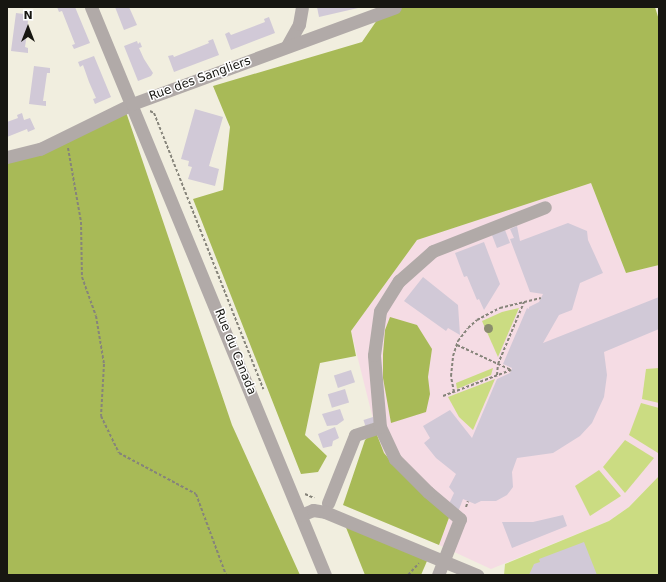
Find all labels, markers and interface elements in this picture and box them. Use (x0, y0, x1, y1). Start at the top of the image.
north arrow (8, 8, 48, 48)
text: N (23, 9, 33, 22)
street label: Rue des Sangliers (147, 54, 253, 104)
street label: Rue du Canada (211, 307, 259, 397)

